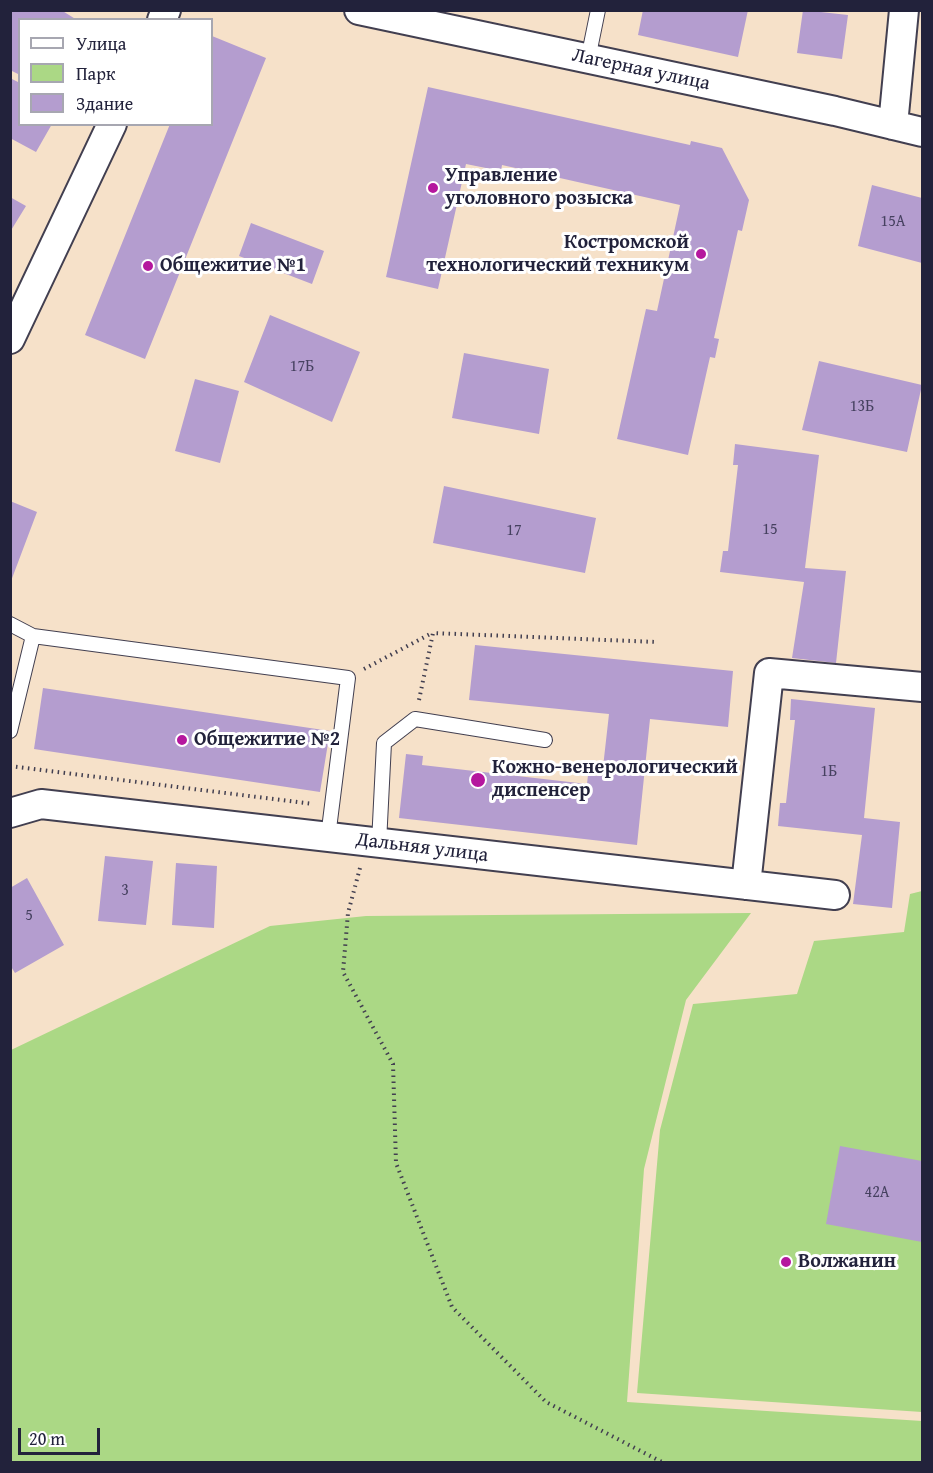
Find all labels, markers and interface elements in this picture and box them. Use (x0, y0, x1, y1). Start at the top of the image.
legend (18, 18, 213, 126)
text: Улица (76, 30, 126, 57)
street label: Лагерная улица (570, 44, 712, 96)
text: Парк (76, 60, 115, 87)
text: Здание (76, 90, 133, 117)
place label: Управление уголовного розыска (445, 164, 633, 211)
marker: Управление уголовного розыска (426, 181, 440, 195)
house number: 15А (880, 212, 906, 232)
place label: Костромской технологический техникум (426, 231, 689, 278)
marker: Костромской технологический техникум (694, 247, 708, 261)
place label: Общежитие №1 (160, 254, 306, 278)
marker: Общежитие №1 (141, 259, 155, 273)
house number: 17Б (290, 357, 314, 377)
house number: 13Б (850, 397, 874, 417)
house number: 15 (762, 520, 778, 540)
house number: 17 (506, 521, 522, 541)
place label: Общежитие №2 (194, 728, 340, 752)
marker: Общежитие №2 (175, 733, 189, 747)
place label: Кожно-венерологический диспенсер (492, 756, 738, 803)
house number: 1Б (821, 762, 837, 782)
marker: Кожно-венерологический диспенсер (469, 771, 487, 789)
street label: Дальняя улица (355, 828, 489, 868)
house number: 3 (121, 881, 129, 901)
house number: 5 (25, 906, 33, 926)
house number: 42А (864, 1183, 890, 1203)
place label: Волжанин (798, 1250, 896, 1274)
marker: Волжанин (779, 1255, 793, 1269)
scale bar (21, 1416, 104, 1454)
text: 20 m (29, 1425, 65, 1452)

